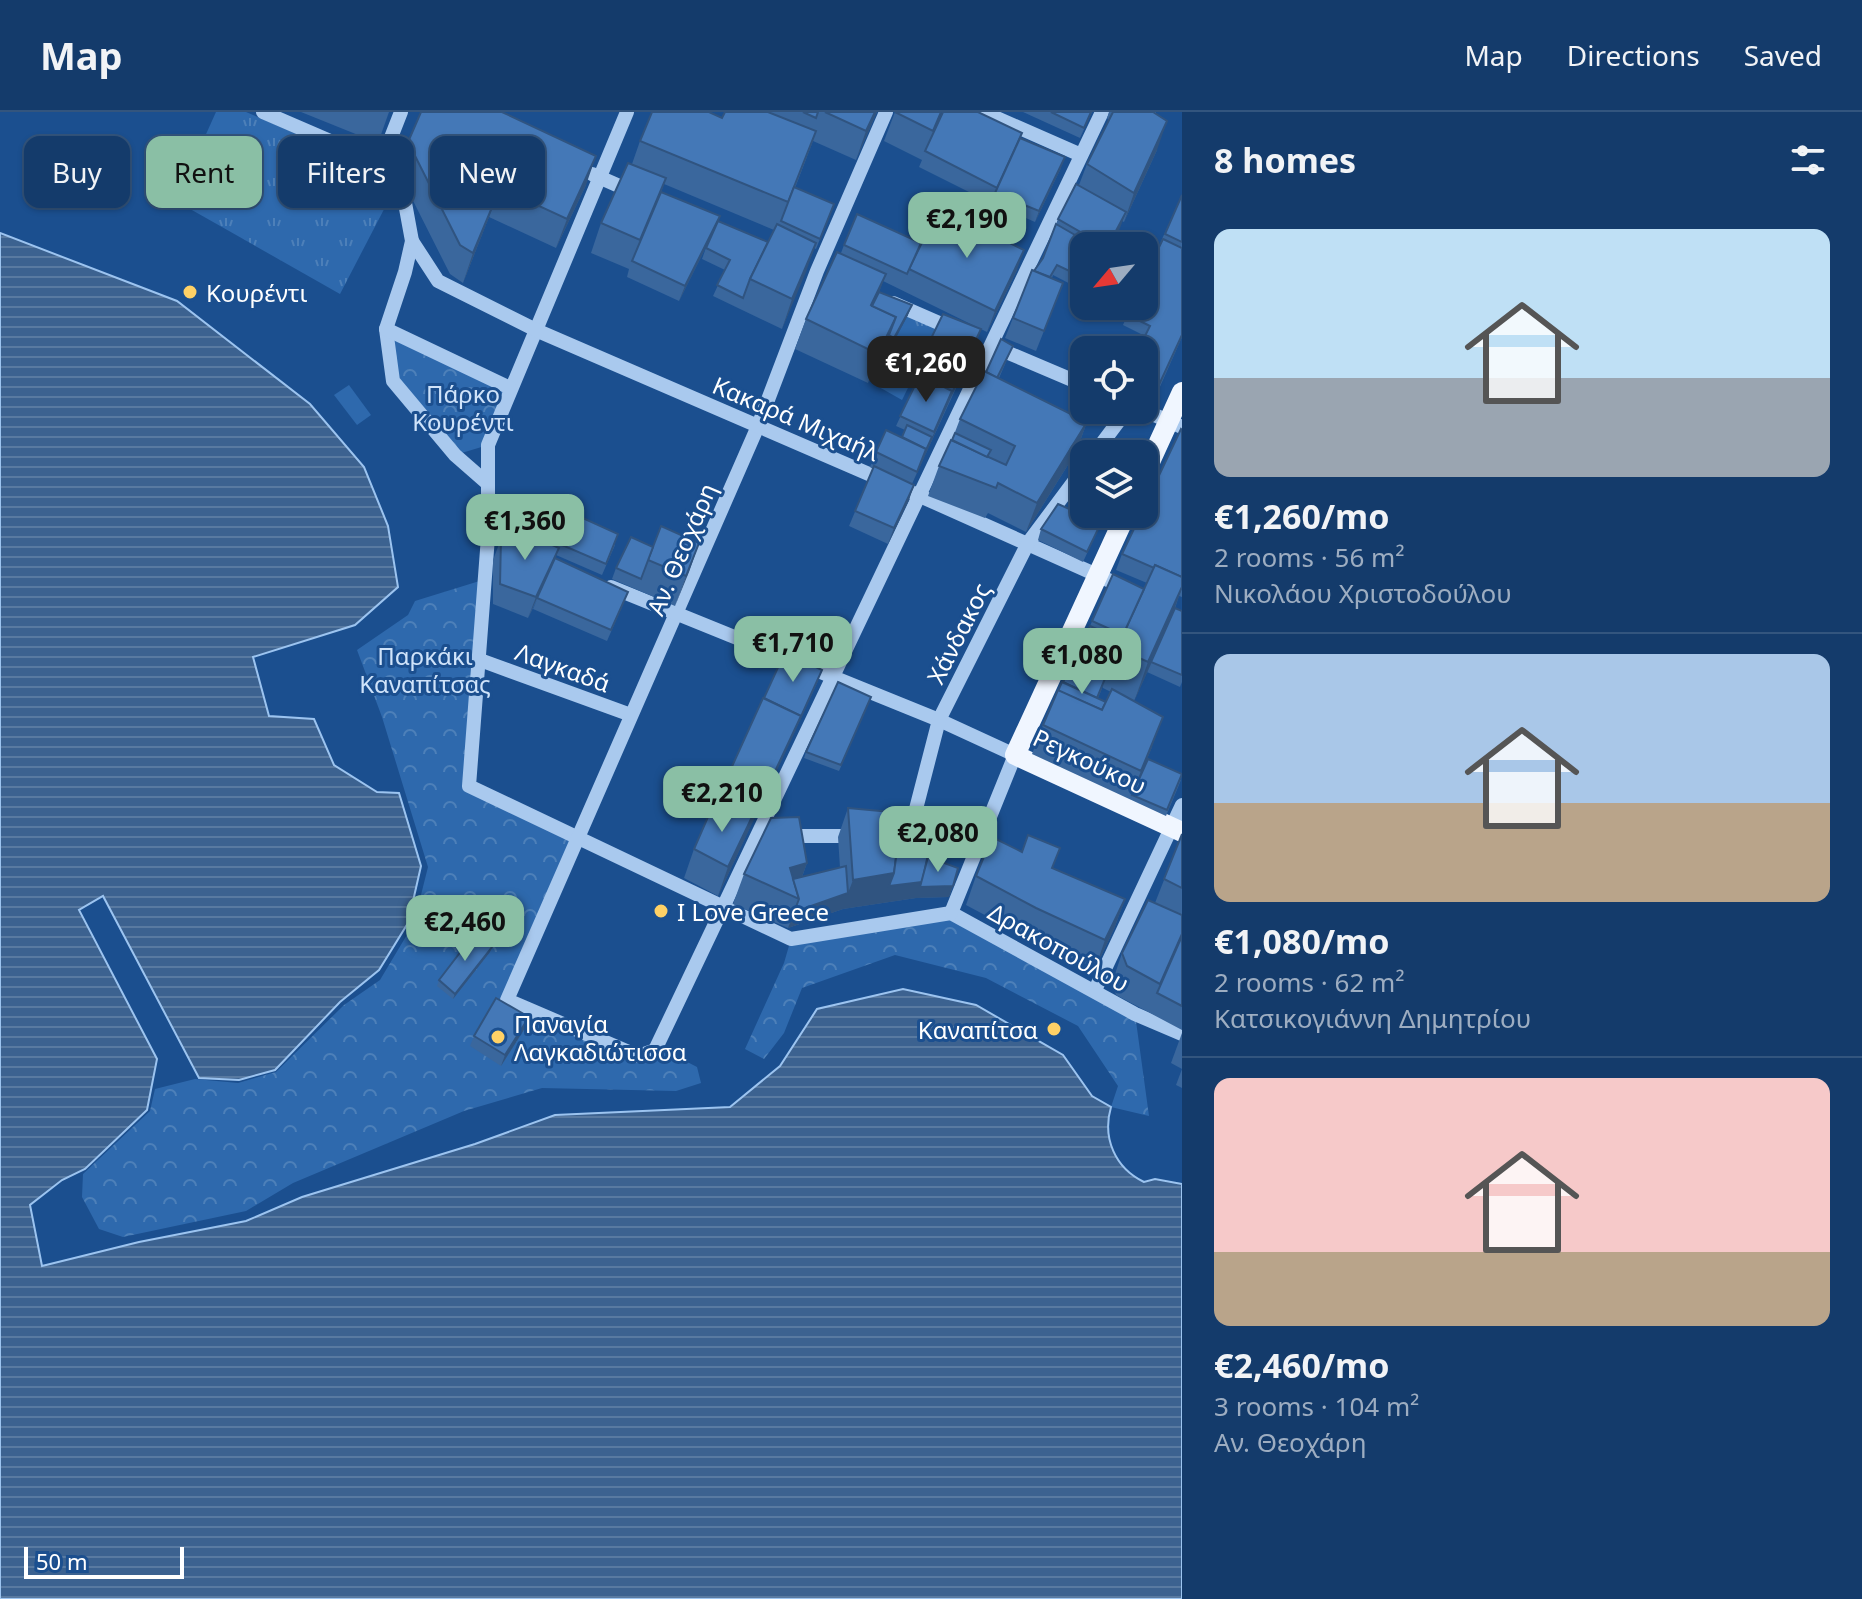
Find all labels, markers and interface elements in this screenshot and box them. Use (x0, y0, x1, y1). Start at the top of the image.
text: Map (40, 29, 123, 81)
text: Map (1464, 36, 1523, 74)
text: Directions (1567, 36, 1700, 74)
text: Saved (1744, 36, 1822, 74)
chip: Buy (24, 136, 130, 208)
chip: Rent (146, 136, 262, 208)
chip: Filters (278, 136, 414, 208)
chip: New (430, 136, 545, 208)
text: 8 homes (1214, 137, 1356, 183)
icon: filters (1786, 138, 1830, 182)
pin: €2,190 (902, 192, 1032, 260)
text: €2,190 (926, 200, 1008, 236)
north arrow (1070, 232, 1158, 320)
map controls (1070, 232, 1158, 528)
place label: Κουρέντι (206, 276, 308, 309)
icon: home (1450, 281, 1594, 425)
marker: Κουρέντι (181, 283, 199, 301)
pin: €1,260 (861, 336, 991, 404)
button: locate (1070, 336, 1158, 424)
text: €1,260 (885, 344, 967, 380)
street label: Κακαρά Μιχαήλ (708, 368, 885, 468)
park label: Πάρκο Κουρέντι (412, 377, 514, 438)
button: layers (1070, 440, 1158, 528)
street label: Αν. Θεοχάρη (638, 478, 724, 620)
text: €1,260/mo (1214, 493, 1389, 539)
pin: €1,360 (460, 494, 590, 562)
text: €1,360 (484, 502, 566, 538)
text: 2 rooms · 56 m² (1214, 539, 1404, 575)
text: Νικολάου Χριστοδούλου (1214, 575, 1512, 611)
street label: Χάνδακος (919, 577, 997, 689)
pin: €1,710 (728, 616, 858, 684)
text: €1,710 (752, 624, 834, 660)
pin: €1,080 (1017, 628, 1147, 696)
street label: Λαγκαδά (511, 635, 615, 699)
text: €1,080 (1041, 636, 1123, 672)
park label: Παρκάκι Καναπίτσας (359, 639, 491, 700)
icon: home (1450, 706, 1594, 850)
street label: Ρεγκούκου (1028, 720, 1152, 802)
pin: €2,210 (657, 766, 787, 834)
text: €2,210 (681, 774, 763, 810)
pin: €2,080 (873, 806, 1003, 874)
text: €2,080 (897, 814, 979, 850)
pin: €2,460 (400, 895, 530, 963)
place label: I Love Greece (677, 895, 829, 928)
street label: Δρακοπούλου (983, 895, 1135, 999)
marker: I Love Greece (652, 902, 670, 920)
text: €2,460 (424, 903, 506, 939)
text: €1,080/mo (1214, 918, 1389, 964)
text: 2 rooms · 62 m² (1214, 964, 1404, 1000)
text: Κατσικογιάννη Δημητρίου (1214, 1000, 1531, 1036)
place label: Παναγία Λαγκαδιώτισσα (514, 1007, 687, 1068)
place label: Καναπίτσα (918, 1013, 1038, 1046)
marker: Καναπίτσα (1045, 1020, 1063, 1038)
marker: Παναγία Λαγκαδιώτισσα (489, 1028, 507, 1046)
icon: home (1450, 1130, 1594, 1274)
text: €2,460/mo (1214, 1342, 1389, 1388)
text: 3 rooms · 104 m² (1214, 1388, 1419, 1424)
text: Αν. Θεοχάρη (1214, 1424, 1366, 1460)
scale bar (24, 1543, 184, 1579)
text: 50 m (36, 1546, 87, 1576)

